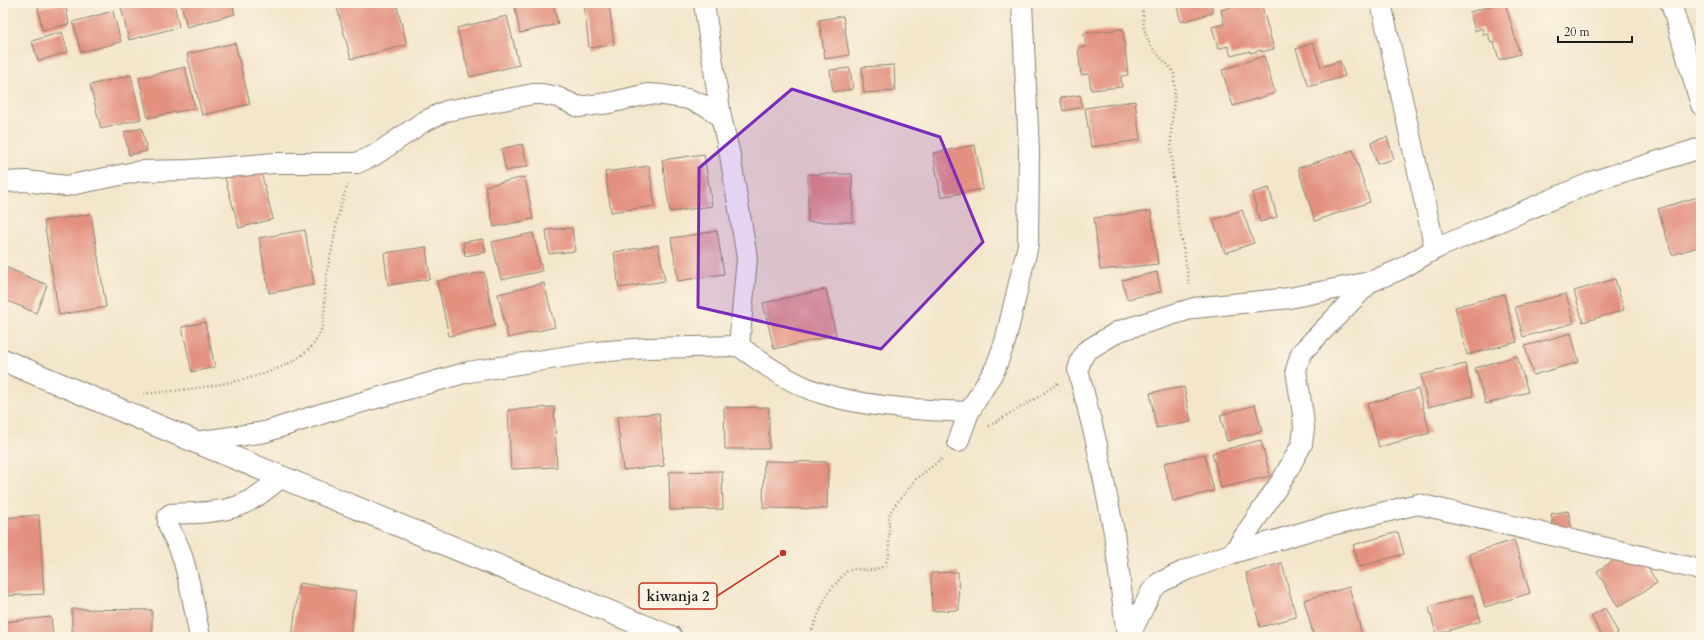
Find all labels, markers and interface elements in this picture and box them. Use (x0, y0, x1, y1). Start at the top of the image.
scale bar (1558, 18, 1632, 44)
text: 20 m (1564, 24, 1591, 40)
callout: kiwanja 2 (639, 583, 717, 609)
text: kiwanja 2 (647, 587, 709, 606)

